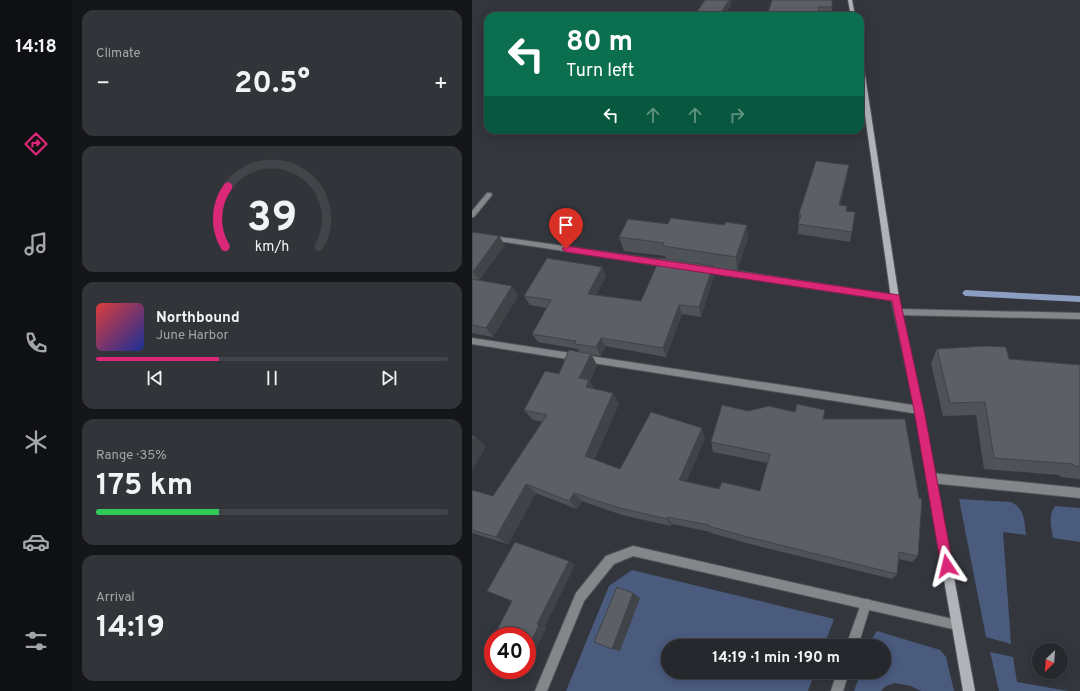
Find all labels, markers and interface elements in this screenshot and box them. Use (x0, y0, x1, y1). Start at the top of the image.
text: 80 m (566, 25, 633, 61)
icon: left (500, 28, 552, 80)
text: 14:18 (15, 36, 57, 59)
text: Climate (96, 46, 141, 62)
text: Turn left (566, 60, 634, 83)
text: 20.5° (234, 66, 310, 103)
text: − (96, 71, 110, 98)
text: + (434, 71, 448, 98)
icon: left (600, 104, 622, 126)
icon: ahead (642, 104, 664, 126)
icon: ahead (684, 104, 706, 126)
icon: right (726, 104, 748, 126)
icon: directions (22, 130, 50, 158)
text: 39 (247, 193, 297, 246)
pin (549, 208, 583, 249)
icon: arrive (555, 214, 577, 236)
icon: music (22, 230, 50, 258)
text: km/h (255, 238, 289, 256)
text: Northbound (156, 309, 240, 328)
text: June Harbor (156, 328, 229, 344)
icon: phone (22, 329, 50, 357)
icon: previous (144, 367, 166, 389)
icon: pause (261, 367, 283, 389)
icon: next (378, 367, 400, 389)
icon: climate (22, 428, 50, 456)
text: Range · 35% (96, 448, 167, 464)
text: 175 km (96, 468, 193, 505)
icon: car (22, 528, 50, 556)
position arrow (926, 545, 968, 587)
text: Arrival (96, 590, 135, 606)
text: 14:19 (96, 610, 165, 647)
icon: filters (22, 627, 50, 655)
speed limit sign: 40 (484, 627, 536, 679)
north arrow (1032, 643, 1068, 679)
map controls (1032, 643, 1068, 679)
text: 14:19 · 1 min · 190 m (712, 649, 840, 668)

